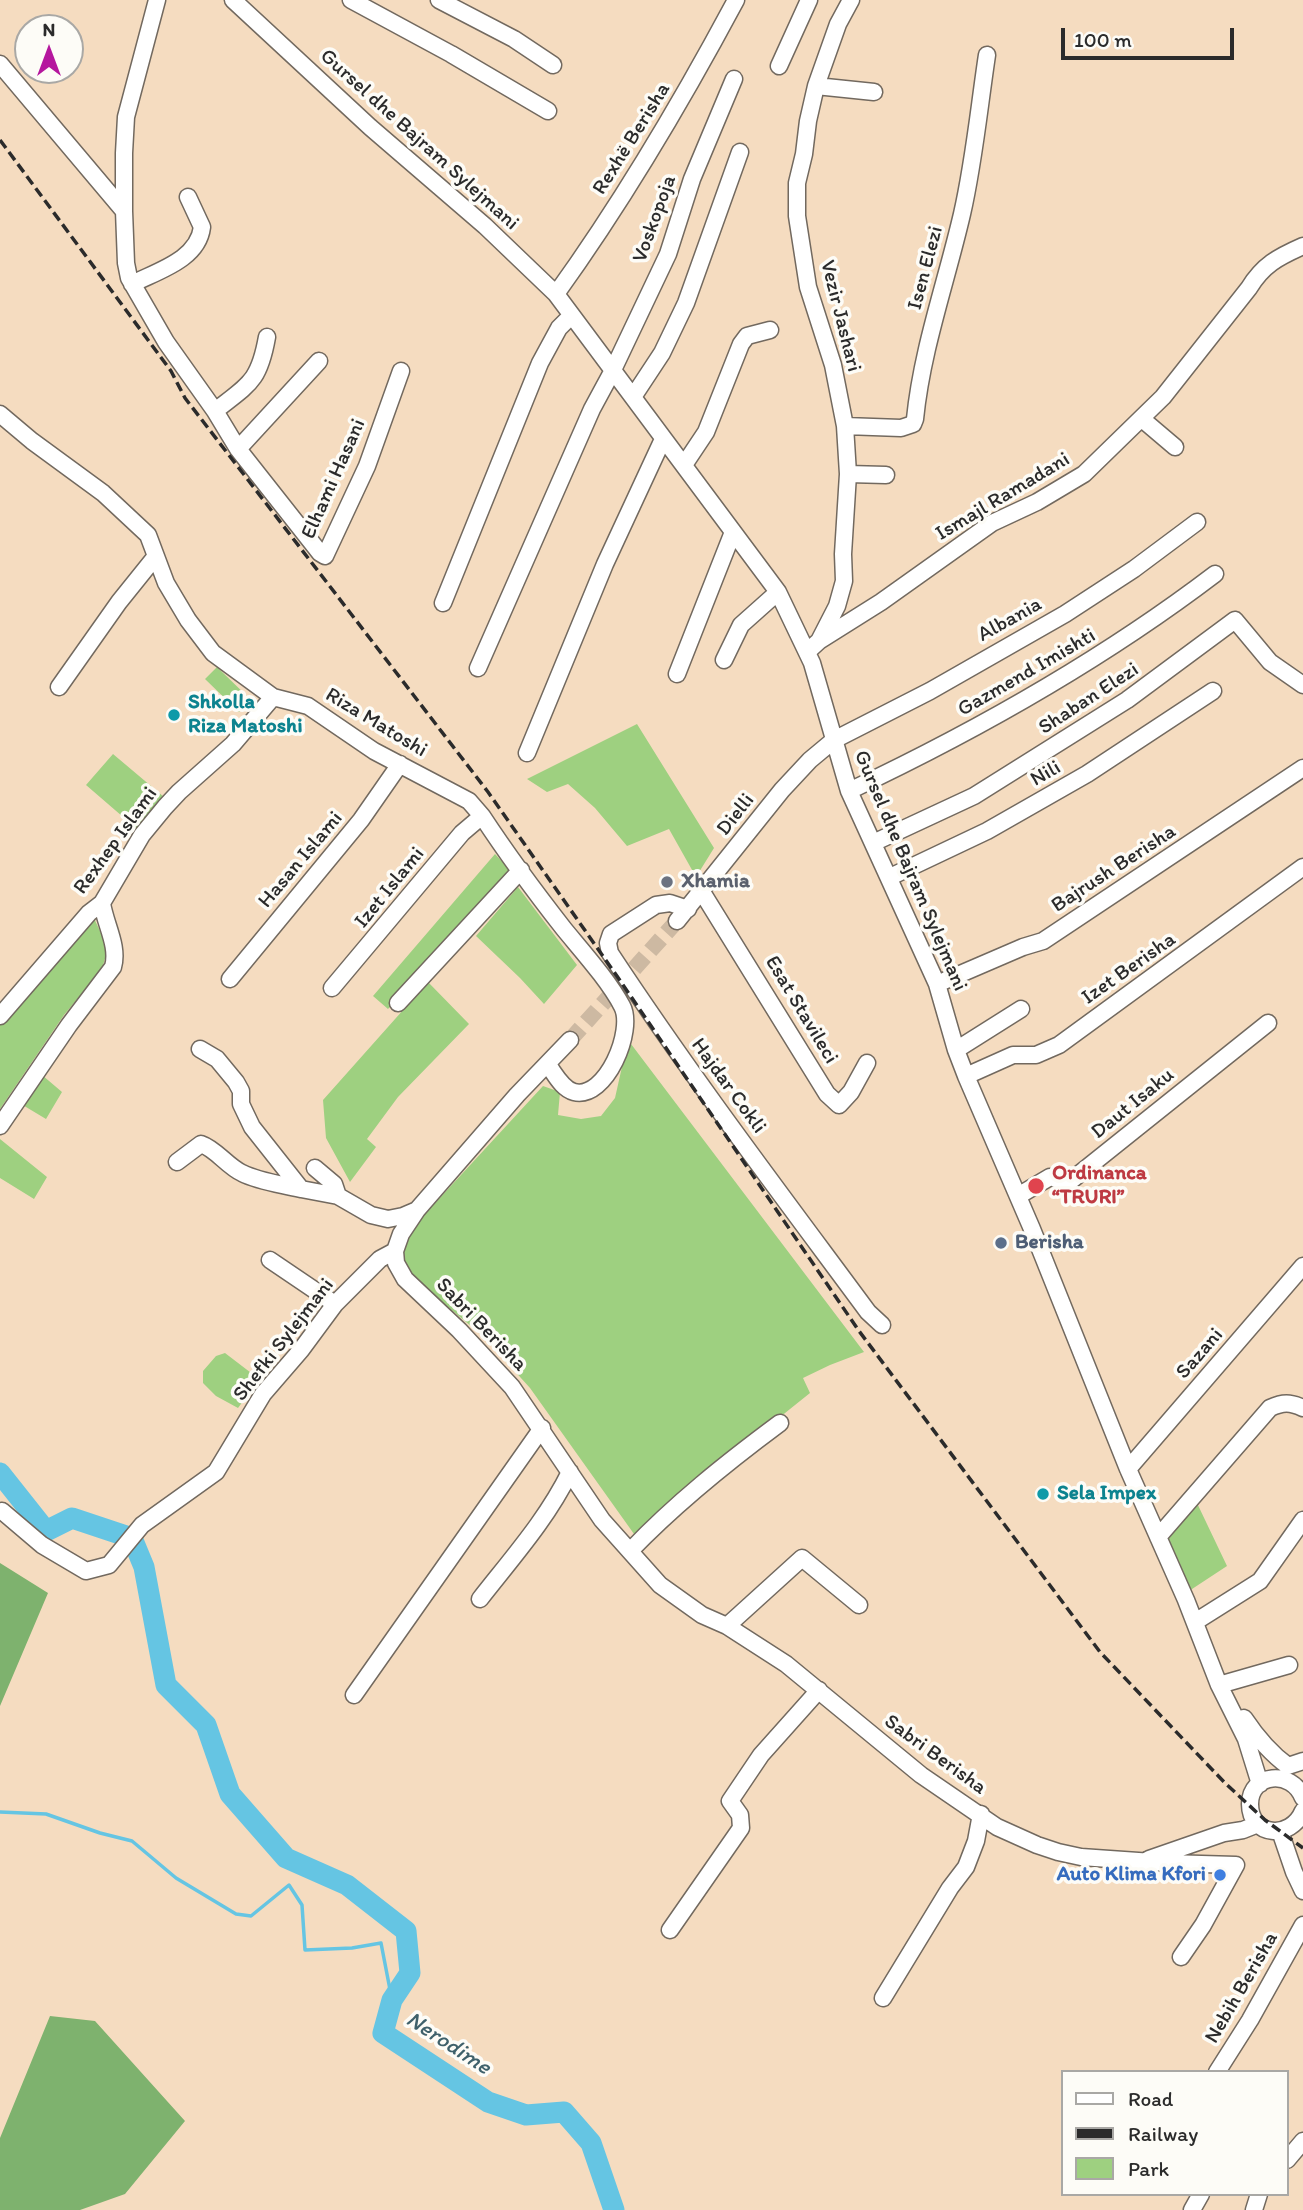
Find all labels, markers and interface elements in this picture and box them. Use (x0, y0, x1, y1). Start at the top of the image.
north arrow (14, 14, 84, 84)
scale bar (1065, 14, 1238, 58)
text: N (43, 18, 55, 41)
text: 100 m (1074, 27, 1132, 52)
street label: Gursel dhe Bajram Sylejmani (314, 44, 524, 236)
street label: Rexhë Berisha (588, 78, 676, 200)
street label: Voskopoja (628, 172, 682, 266)
street label: Isen Elezi (903, 223, 949, 313)
street label: Vezir Jashari (814, 258, 866, 374)
street label: Elhami Hasani (296, 415, 372, 543)
street label: Ismajl Ramadani (931, 447, 1075, 547)
street label: Albania (974, 592, 1046, 648)
street label: Gazmend Imishti (954, 623, 1100, 723)
street label: Shaban Elezi (1034, 657, 1144, 741)
street label: Riza Matoshi (320, 683, 432, 763)
place label: Shkolla Riza Matoshi (188, 690, 303, 740)
marker: Shkolla Riza Matoshi (166, 707, 182, 723)
street label: Gursel dhe Bajram Sylejmani (848, 747, 972, 995)
street label: Nili (1026, 755, 1066, 793)
street label: Rexhep Islami (69, 782, 163, 900)
street label: Dielli (712, 789, 760, 841)
street label: Hasan Islami (253, 807, 349, 913)
street label: Bajrush Berisha (1047, 819, 1181, 919)
street label: Izet Islami (350, 842, 430, 934)
place label: Xhamia (681, 869, 750, 895)
marker: Xhamia (659, 874, 675, 890)
street label: Izet Berisha (1077, 927, 1181, 1011)
street label: Esat Stavileci (759, 951, 843, 1069)
street label: Hajdar Cokli (685, 1033, 771, 1139)
street label: Daut Isaku (1087, 1063, 1179, 1145)
place label: Ordinanca “TRURI” (1052, 1161, 1147, 1211)
marker: Ordinanca “TRURI” (1026, 1176, 1046, 1196)
place label: Berisha (1015, 1230, 1084, 1256)
marker: Berisha (993, 1235, 1009, 1251)
street label: Shefki Sylejmani (228, 1273, 340, 1407)
street label: Sabri Berisha (430, 1273, 532, 1377)
street label: Sazani (1171, 1323, 1229, 1385)
place label: Sela Impex (1057, 1481, 1156, 1507)
marker: Sela Impex (1035, 1486, 1051, 1502)
street label: Sabri Berisha (879, 1709, 991, 1801)
place label: Auto Klima Kfori (1057, 1862, 1206, 1888)
marker: Auto Klima Kfori (1212, 1867, 1228, 1883)
street label: Nebih Berisha (1200, 1928, 1284, 2048)
water label: Nerodime (400, 2006, 496, 2082)
legend (1062, 2070, 1289, 2196)
text: Road (1128, 2086, 1173, 2111)
text: Railway (1128, 2121, 1198, 2146)
text: Park (1128, 2156, 1169, 2181)

